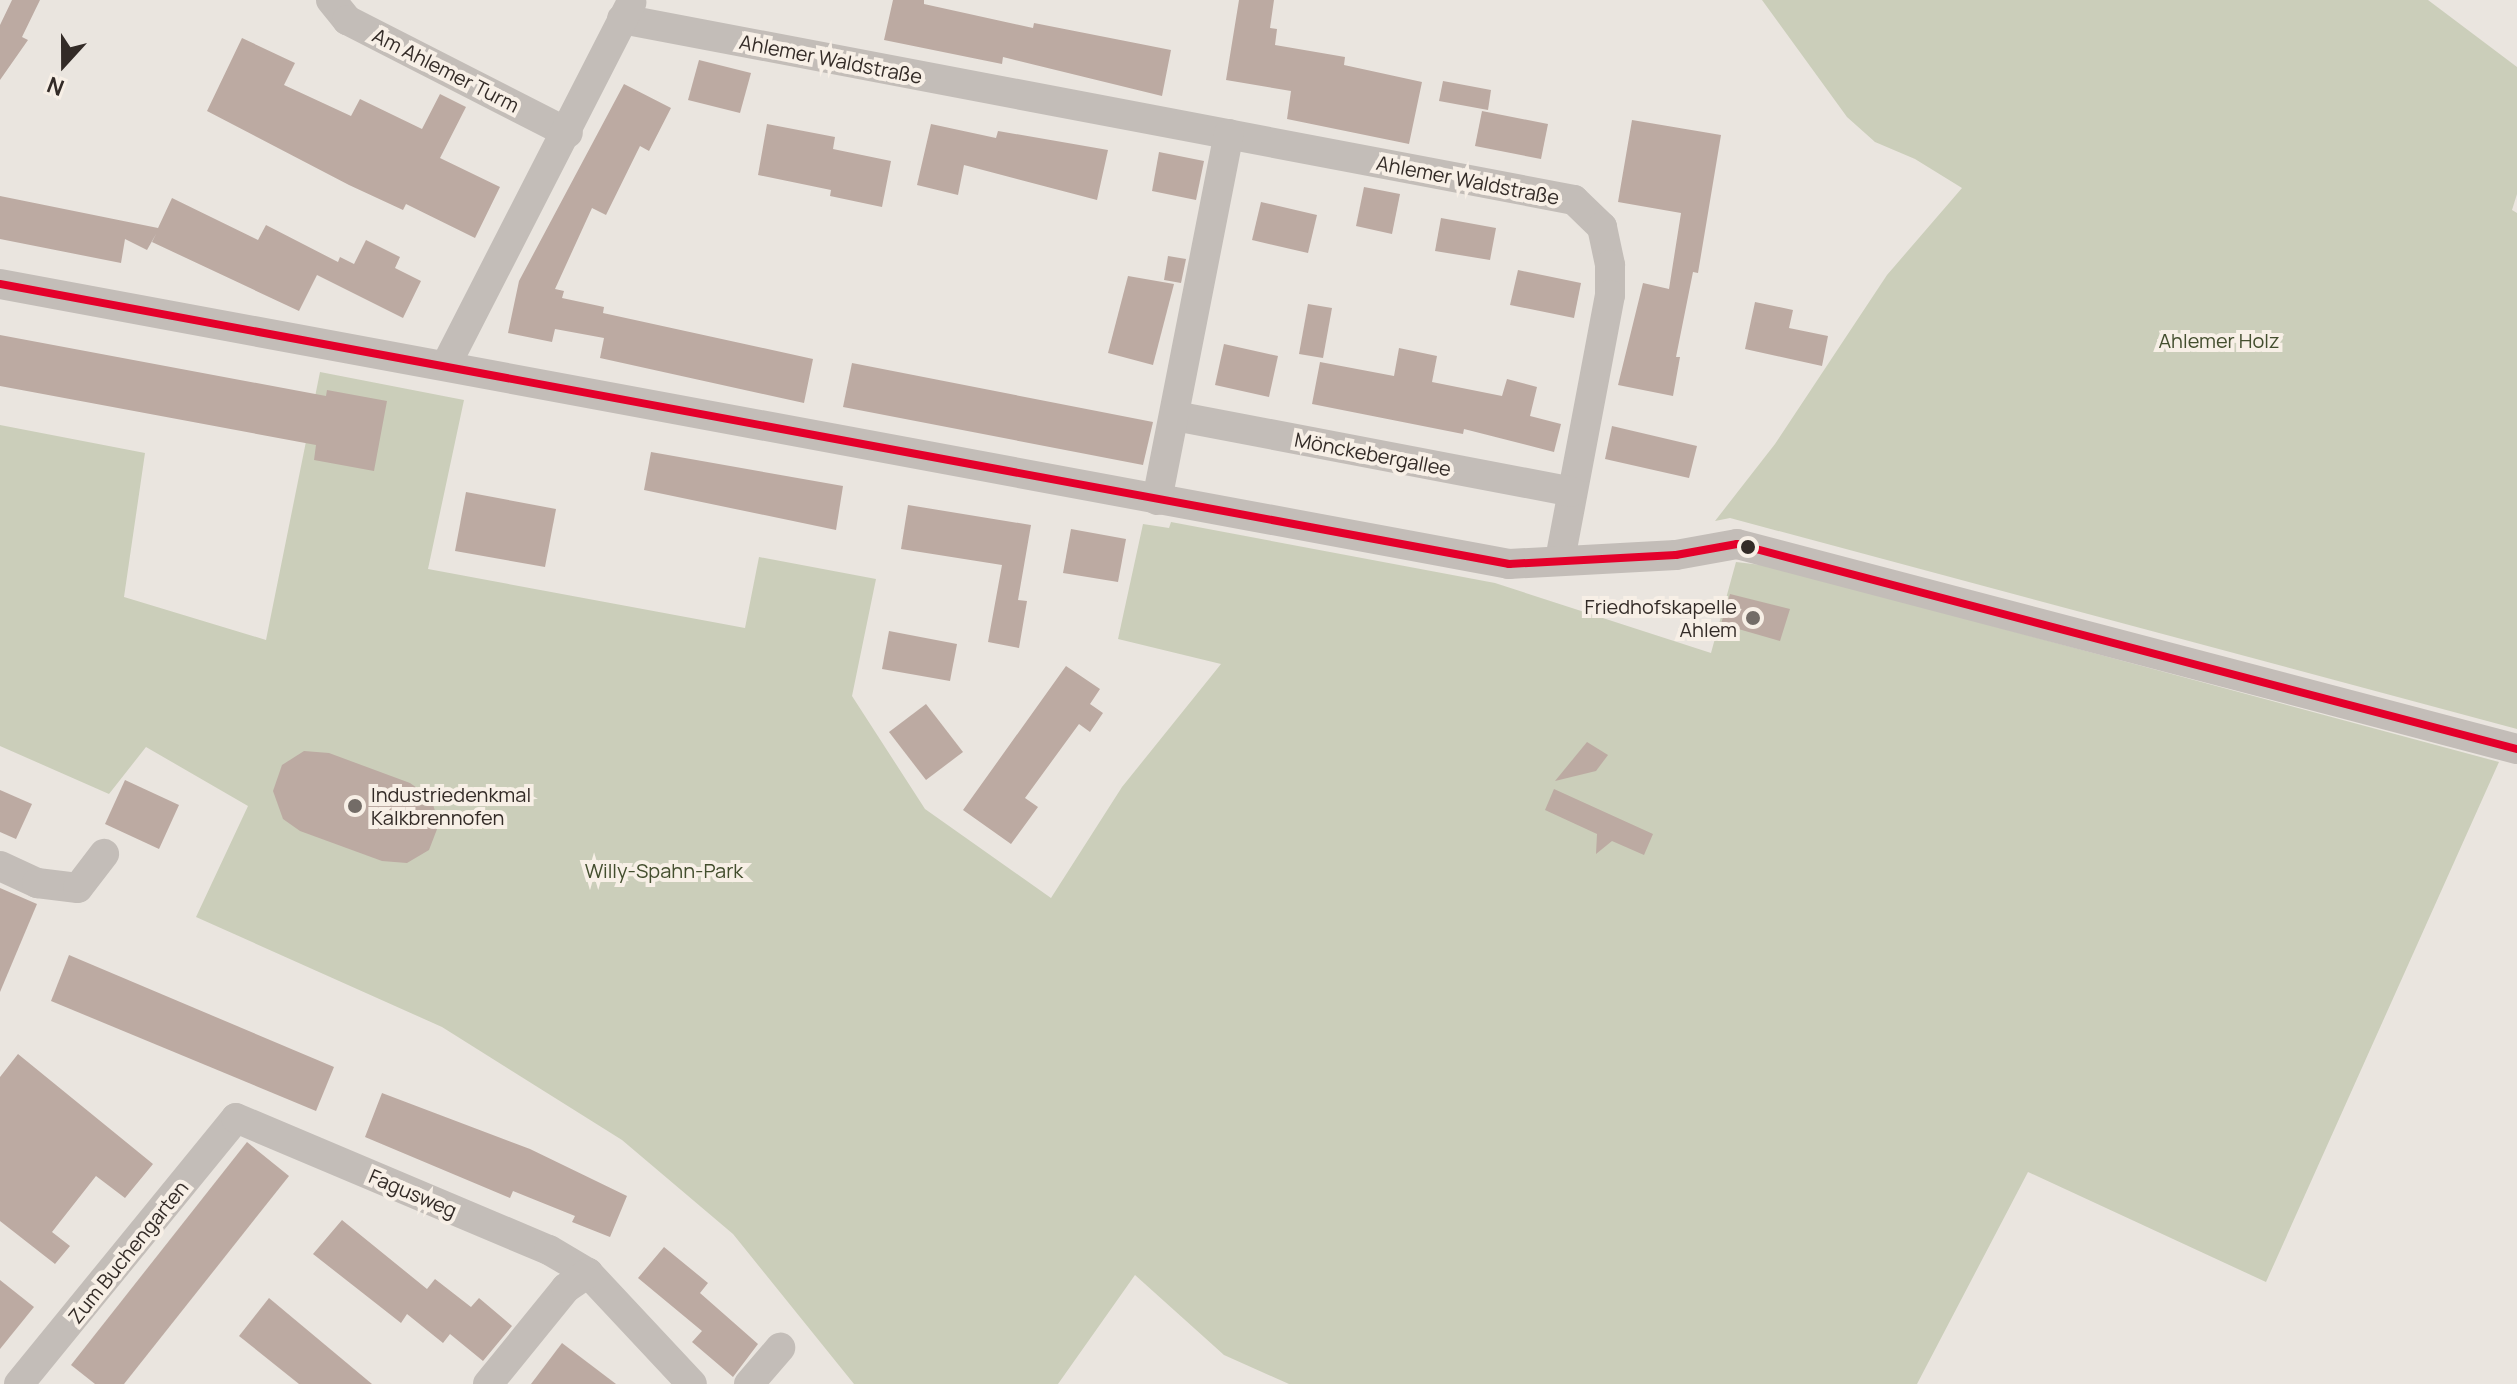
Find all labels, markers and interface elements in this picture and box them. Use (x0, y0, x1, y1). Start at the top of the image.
street label: Am Ahlemer Turm (369, 23, 523, 117)
north arrow (24, 24, 104, 104)
street label: Ahlemer Waldstraße (737, 29, 925, 89)
text: N (43, 70, 68, 103)
street label: Ahlemer Waldstraße (1374, 150, 1562, 210)
park label: Ahlemer Holz (2158, 328, 2280, 352)
street label: Mönckebergallee (1293, 427, 1453, 481)
unlabelled marker (1740, 539, 1756, 555)
place label: Friedhofskapelle Ahlem (1585, 594, 1737, 641)
marker: Friedhofskapelle Ahlem (1744, 609, 1762, 627)
place label: Industriedenkmal Kalkbrennofen (371, 782, 531, 829)
marker: Industriedenkmal Kalkbrennofen (346, 797, 364, 815)
park label: Willy-Spahn-Park (585, 858, 743, 882)
street label: Fagusweg (365, 1164, 461, 1222)
street label: Zum Buchengarten (63, 1176, 193, 1328)

